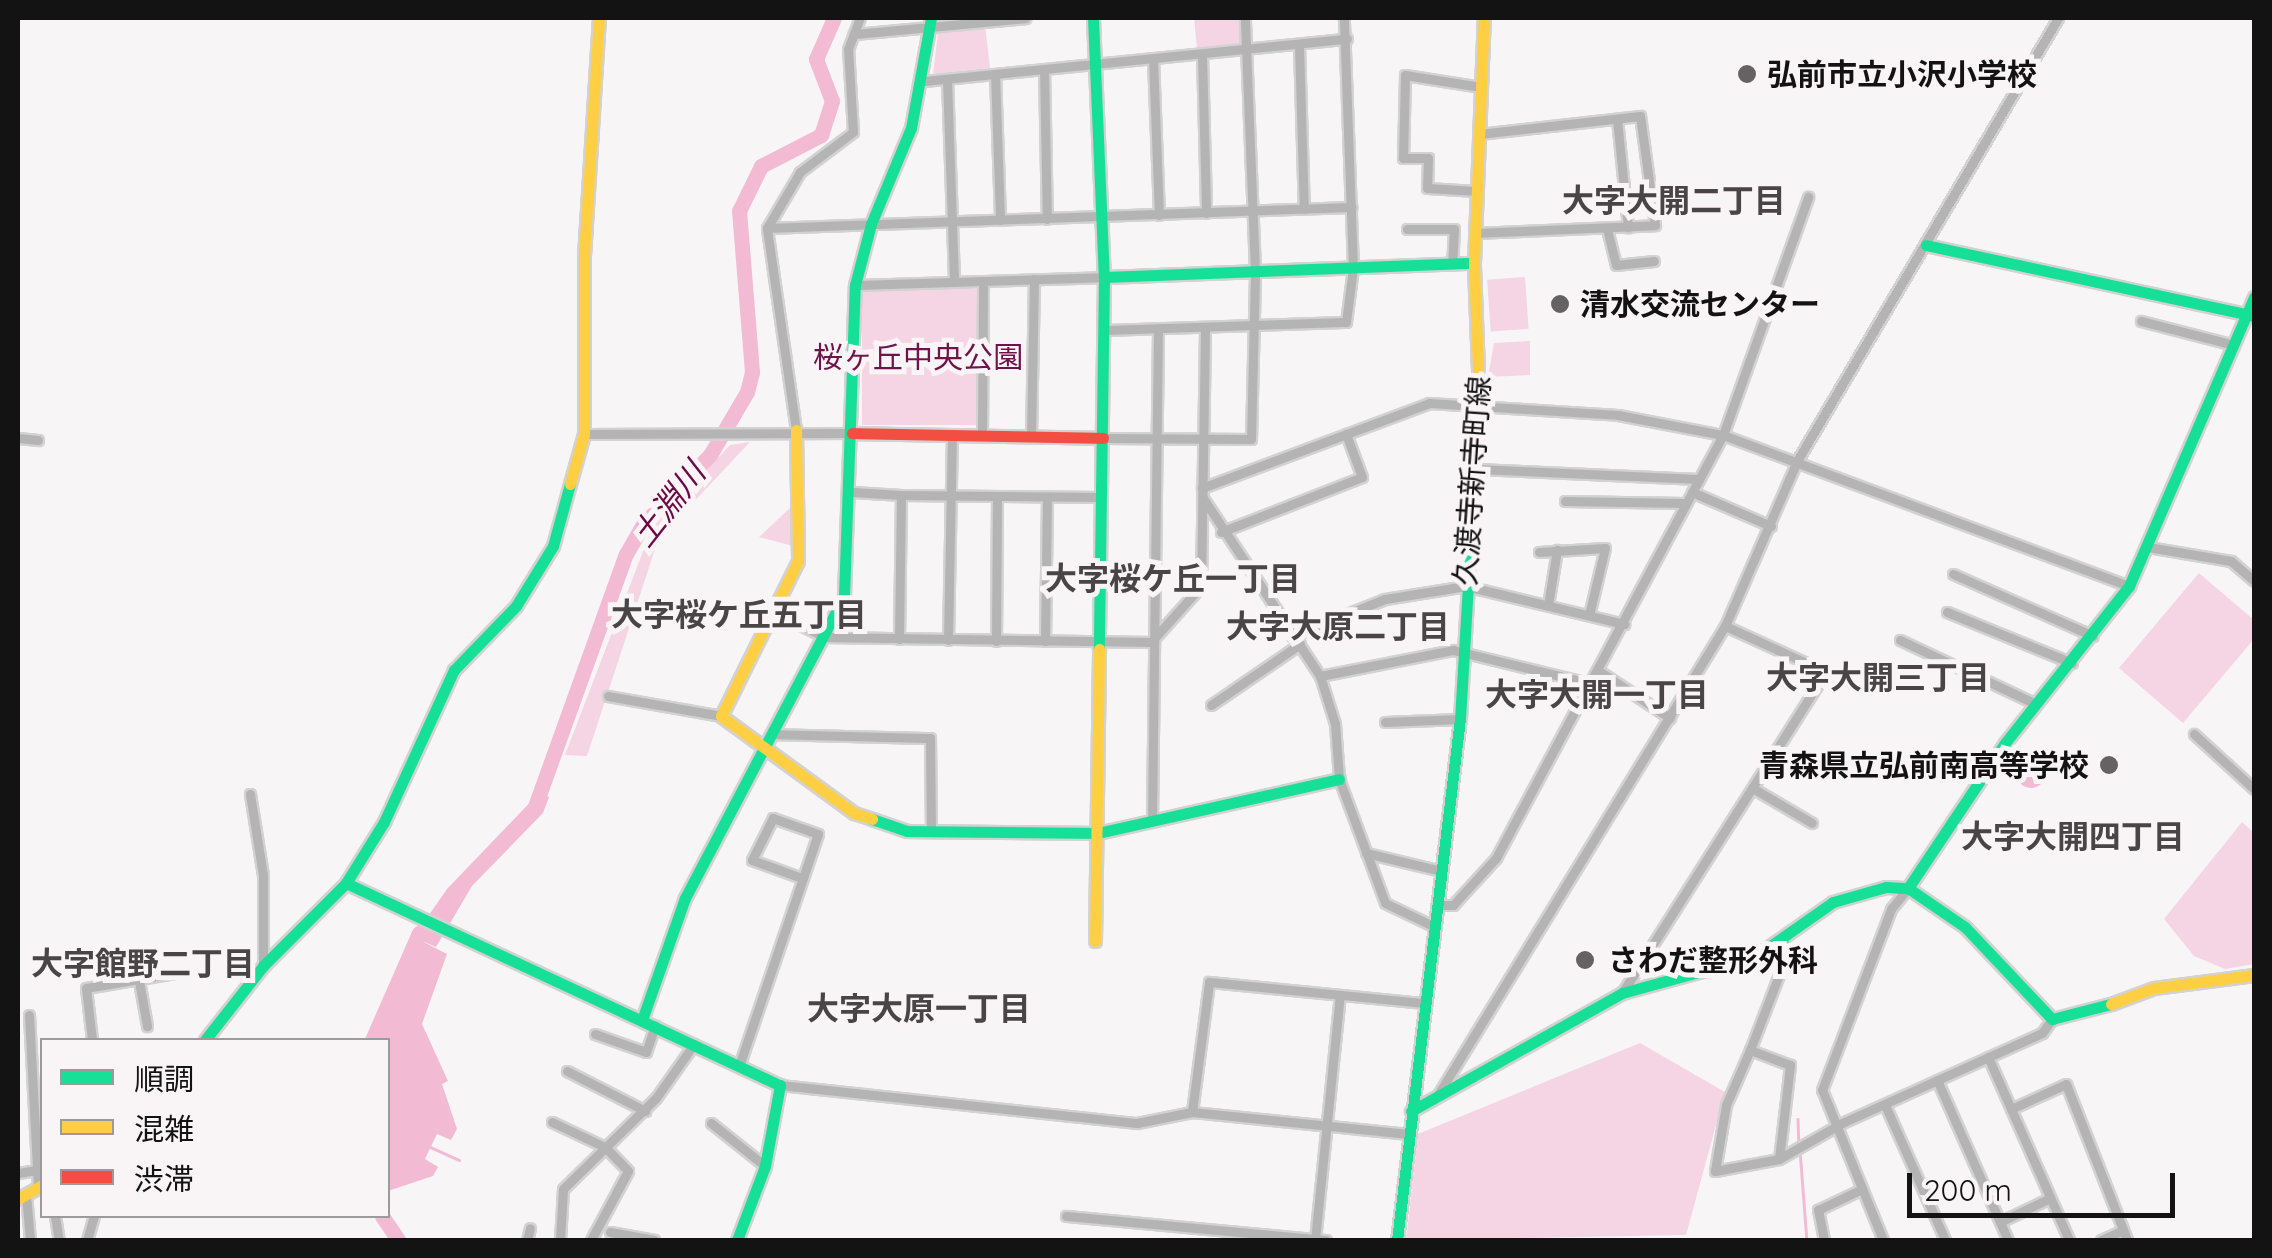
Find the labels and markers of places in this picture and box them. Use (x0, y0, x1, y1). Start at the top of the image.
place label: 弘前市立小沢小学校 (1767, 56, 2037, 92)
marker: 弘前市立小沢小学校 (1736, 63, 1758, 85)
place label: 清水交流センター (1580, 286, 1820, 322)
marker: 清水交流センター (1549, 293, 1571, 315)
place label: 青森県立弘前南高等学校 (1759, 747, 2089, 783)
marker: 青森県立弘前南高等学校 (2098, 754, 2120, 776)
place label: さわだ整形外科 (1608, 942, 1818, 978)
marker: さわだ整形外科 (1572, 947, 1598, 973)

